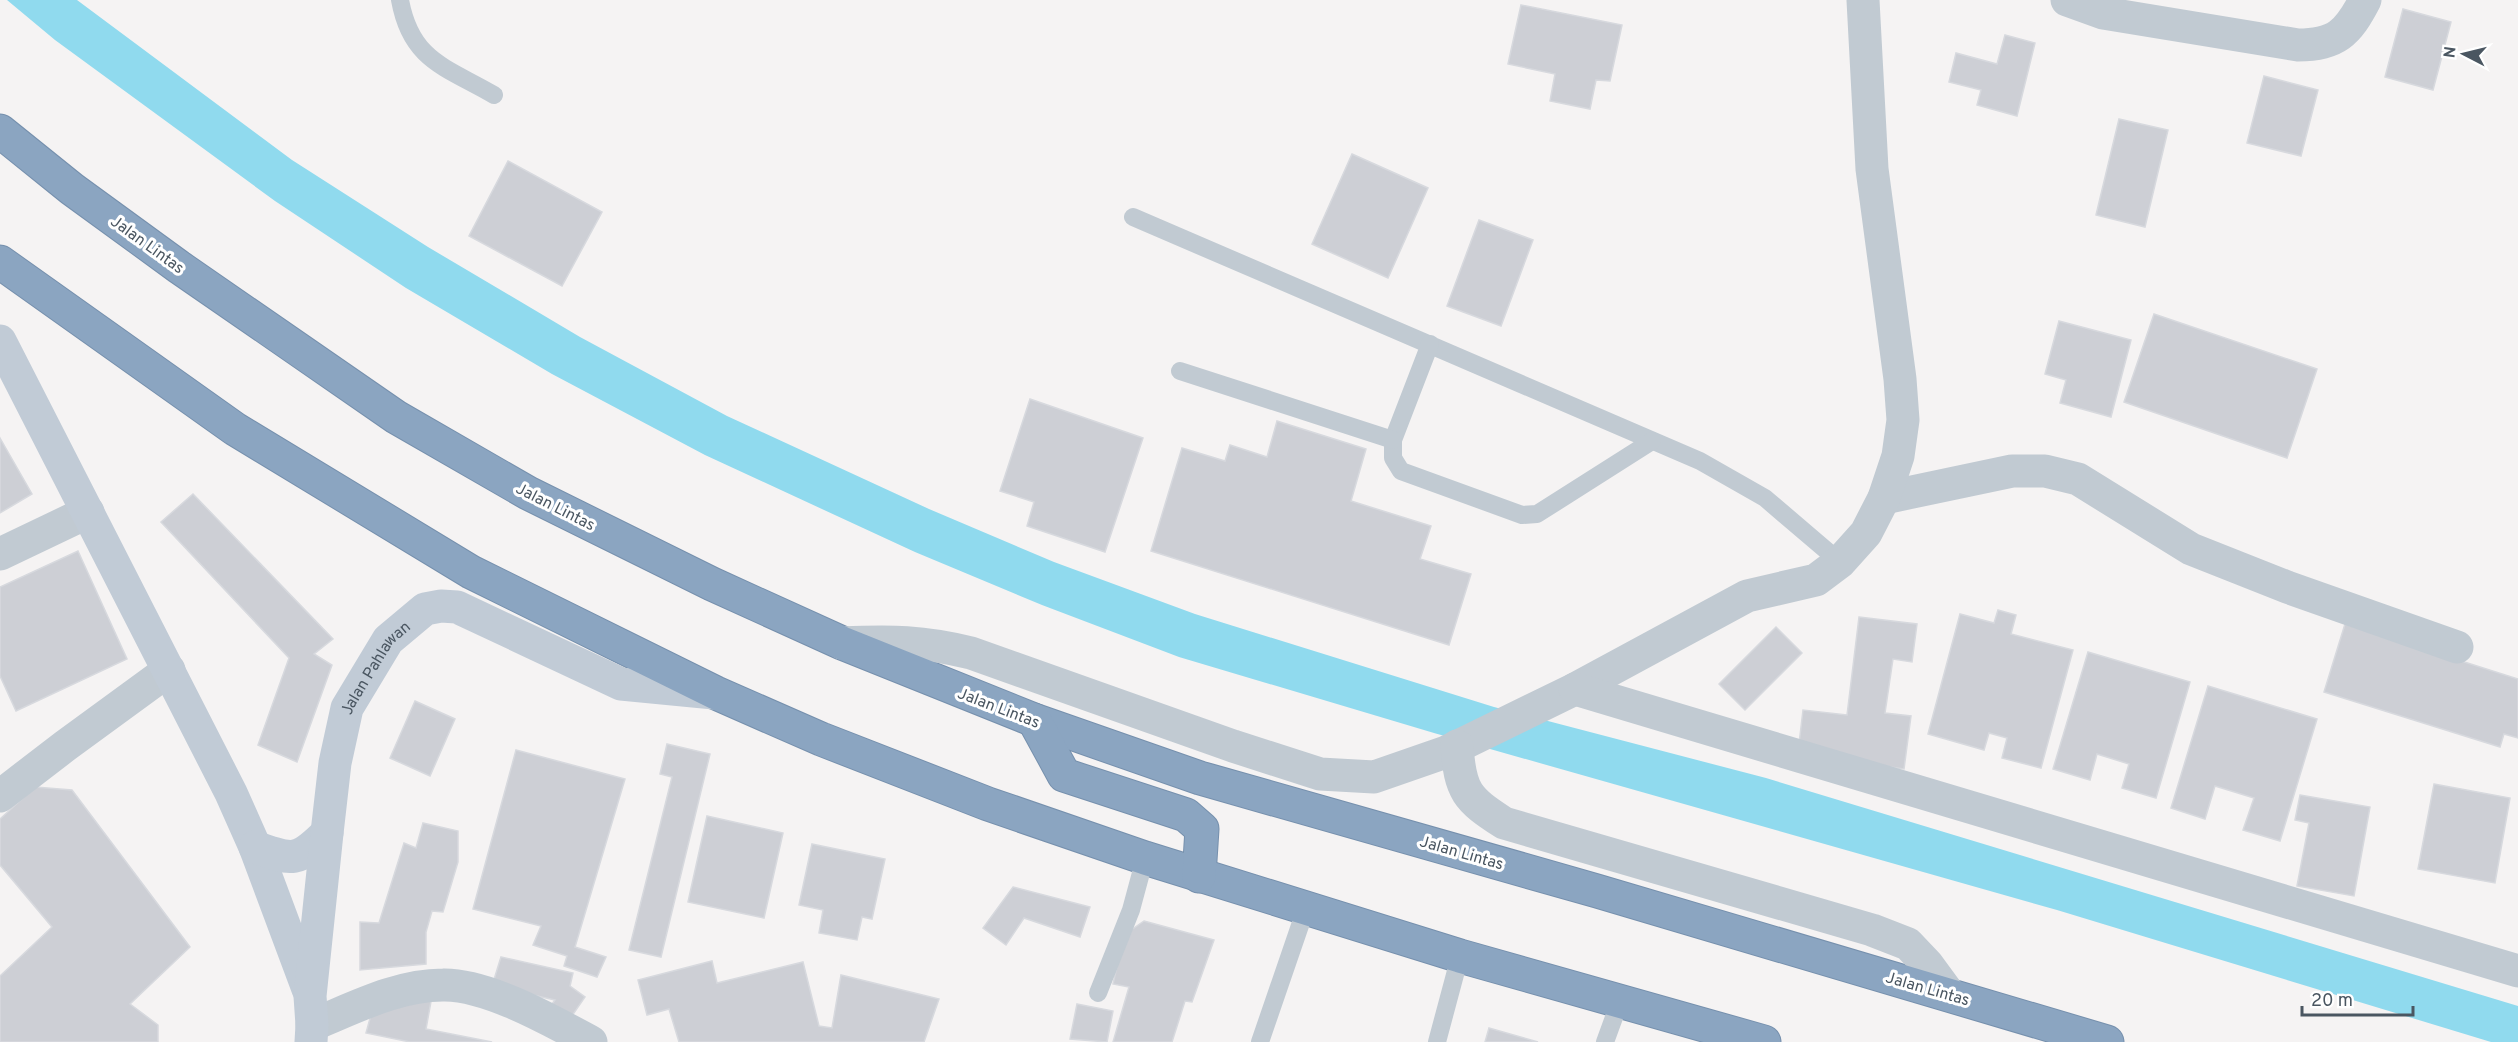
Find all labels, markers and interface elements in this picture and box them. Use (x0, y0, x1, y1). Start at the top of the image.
north arrow (2434, 24, 2494, 84)
text: N (2440, 45, 2462, 59)
street label: Jalan Lintas (106, 212, 188, 279)
street label: Jalan Lintas (512, 479, 598, 536)
street label: Jalan Pahlawan (338, 617, 415, 717)
street label: Jalan Lintas (954, 684, 1042, 734)
street label: Jalan Lintas (1417, 832, 1506, 875)
street label: Jalan Lintas (1883, 968, 1972, 1011)
scale bar (2302, 979, 2413, 1017)
text: 20 m (2311, 990, 2353, 1013)

